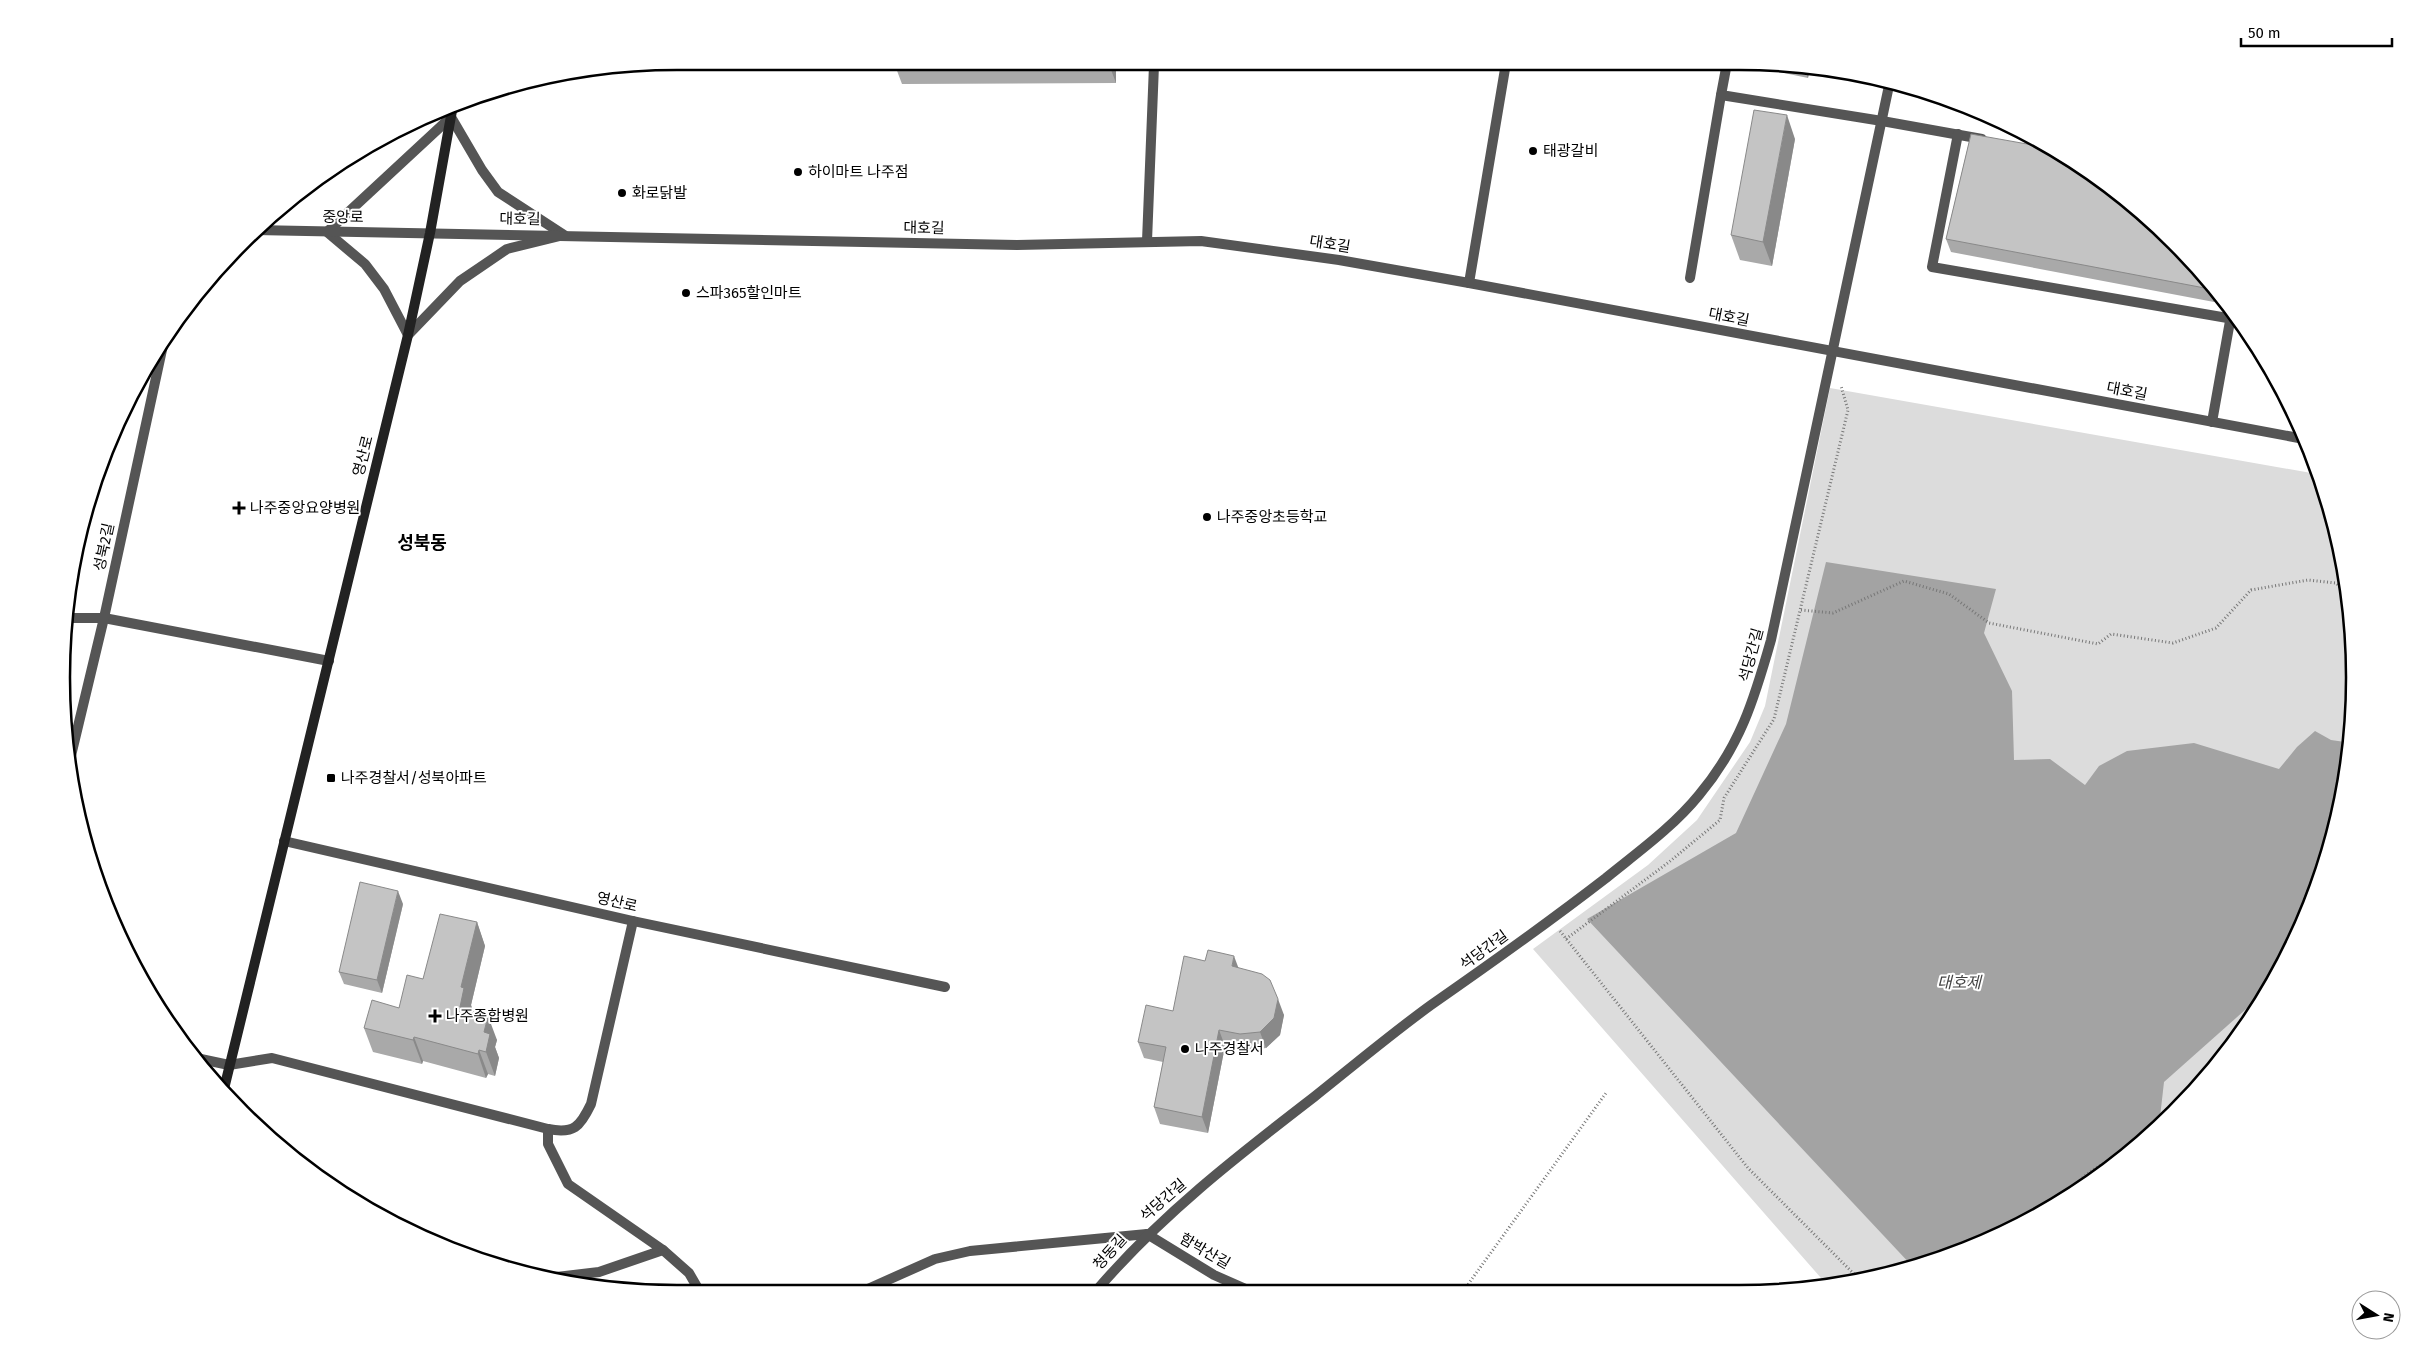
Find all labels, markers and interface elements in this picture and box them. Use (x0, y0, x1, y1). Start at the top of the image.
scale bar (2241, 15, 2392, 47)
text: 50 m (2248, 24, 2281, 42)
place label: 태광갈비 (1543, 142, 1598, 160)
marker: 태광갈비 (1527, 145, 1539, 157)
place label: 하이마트 나주점 (808, 163, 909, 181)
marker: 하이마트 나주점 (792, 166, 804, 178)
place label: 화로닭발 (632, 184, 687, 202)
marker: 화로닭발 (616, 187, 628, 199)
street label: 중앙로 (322, 208, 364, 226)
street label: 대호길 (499, 210, 541, 228)
street label: 대호길 (903, 219, 945, 237)
street label: 대호길 (1308, 232, 1352, 256)
place label: 스파365할인마트 (696, 284, 802, 302)
marker: 스파365할인마트 (680, 287, 692, 299)
street label: 대호길 (1707, 304, 1751, 330)
street label: 대호길 (2105, 378, 2149, 404)
street label: 영산로 (349, 434, 377, 478)
place label: 나주중앙요양병원 (250, 499, 360, 517)
marker: 나주중앙요양병원 (232, 501, 246, 515)
place label: 나주중앙초등학교 (1217, 508, 1327, 526)
marker: 나주중앙초등학교 (1201, 511, 1213, 523)
street label: 성북2길 (90, 521, 118, 573)
district label: 성북동 (397, 532, 447, 554)
street label: 석당간길 (1735, 626, 1767, 684)
place label: 나주경찰서/성북아파트 (341, 769, 487, 787)
marker: 나주경찰서/성북아파트 (325, 772, 337, 784)
street label: 영산로 (595, 889, 639, 915)
street label: 석당간길 (1456, 926, 1512, 974)
water label: 대호제 (1937, 973, 1983, 992)
place label: 나주종합병원 (446, 1007, 529, 1025)
marker: 나주종합병원 (428, 1009, 442, 1023)
place label: 나주경찰서 (1195, 1040, 1264, 1058)
marker: 나주경찰서 (1179, 1043, 1191, 1055)
street label: 석당간길 (1136, 1175, 1190, 1225)
street label: 함박산길 (1177, 1229, 1233, 1273)
street label: 청동길 (1089, 1231, 1131, 1273)
north arrow (2351, 1290, 2401, 1340)
text: N (2379, 1311, 2398, 1324)

